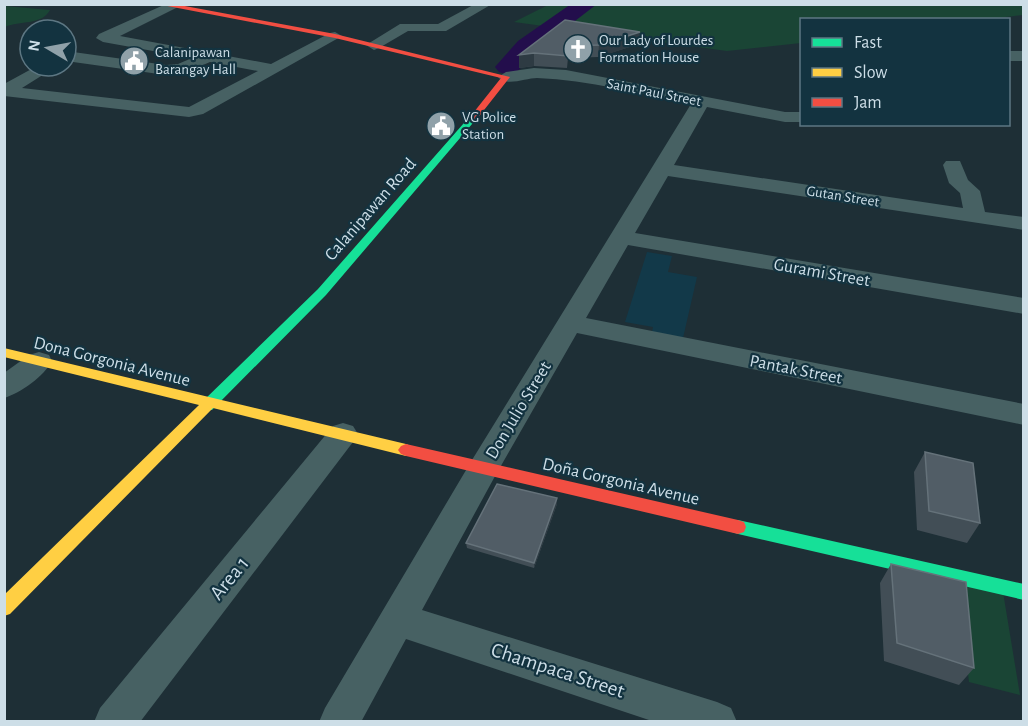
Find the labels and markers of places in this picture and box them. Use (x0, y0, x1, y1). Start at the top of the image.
church icon: Our Lady of Lourdes Formation House (562, 33, 594, 65)
place label: Our Lady of Lourdes Formation House (599, 33, 713, 65)
public building icon: Calanipawan Barangay Hall (118, 45, 150, 77)
place label: Calanipawan Barangay Hall (155, 45, 236, 77)
public building icon: VG Police Station (425, 110, 457, 142)
place label: VG Police Station (462, 110, 516, 142)

